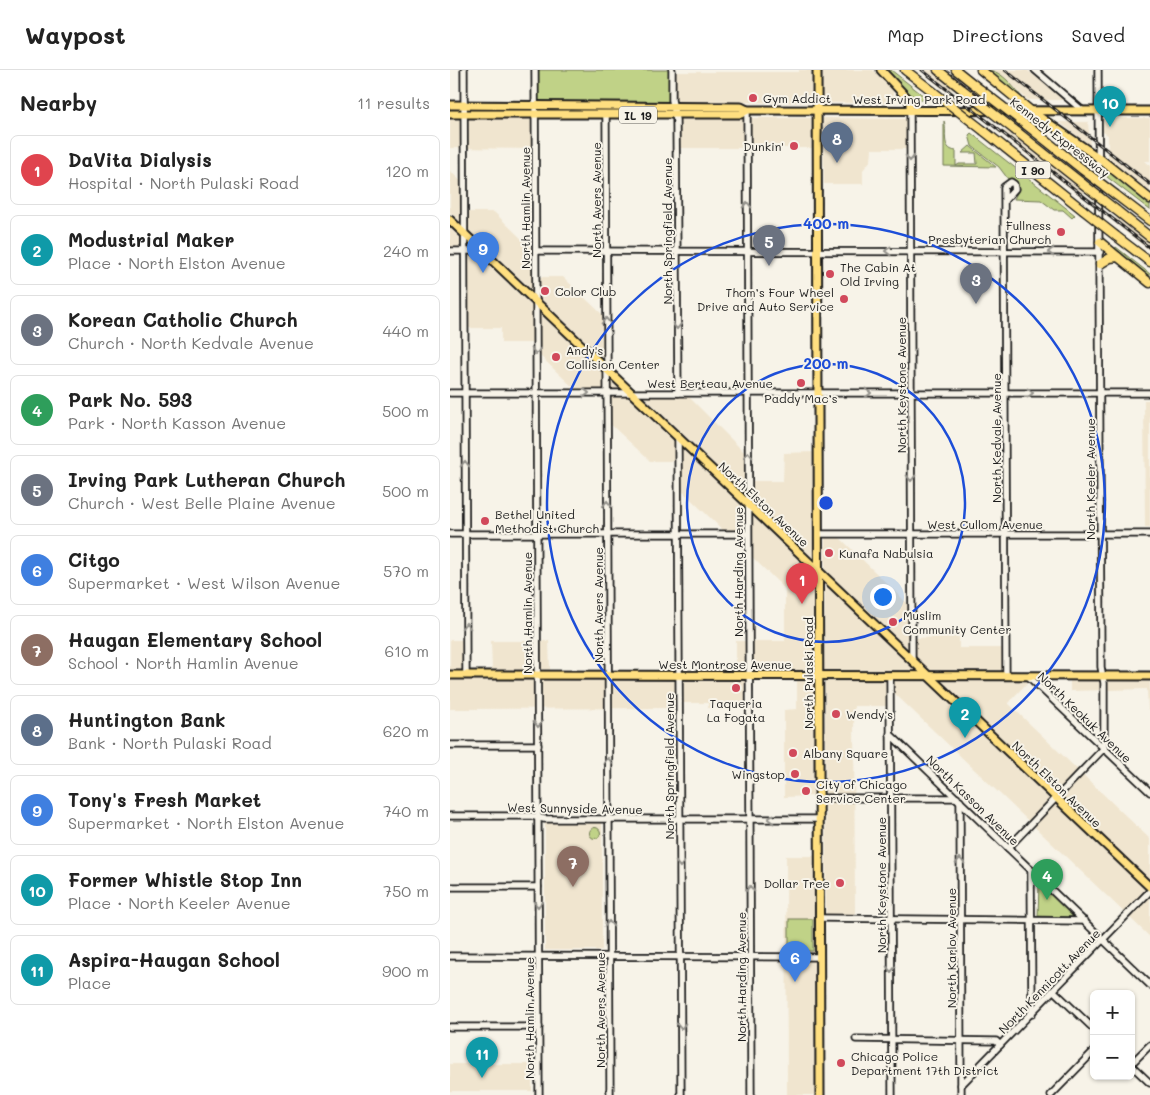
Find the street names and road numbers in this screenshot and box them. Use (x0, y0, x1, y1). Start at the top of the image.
street label: West Irving Park Road (853, 91, 986, 107)
street label: Kennedy Expressway (1007, 93, 1113, 181)
road number: IL 19 (619, 106, 657, 124)
street label: North Avers Avenue (588, 142, 604, 258)
street label: North Hamlin Avenue (517, 147, 533, 269)
street label: North Springfield Avenue (659, 157, 675, 305)
road number: I 90 (1016, 162, 1050, 178)
street label: North Keystone Avenue (893, 317, 909, 453)
street label: North Kedvale Avenue (988, 373, 1004, 503)
street label: West Berteau Avenue (647, 375, 773, 391)
street label: North Keeler Avenue (1082, 418, 1098, 540)
street label: North Elston Avenue (715, 458, 813, 550)
street label: North Harding Avenue (730, 507, 746, 637)
street label: West Cullom Avenue (927, 516, 1043, 532)
street label: North Avers Avenue (590, 547, 606, 663)
street label: North Hamlin Avenue (519, 552, 535, 674)
street label: North Pulaski Road (800, 617, 816, 729)
street label: West Montrose Avenue (658, 656, 792, 672)
street label: North Keokuk Avenue (1035, 668, 1135, 766)
street label: North Springfield Avenue (661, 692, 677, 840)
street label: North Elston Avenue (1009, 737, 1105, 831)
street label: North Kasson Avenue (923, 751, 1023, 849)
street label: West Sunnyside Avenue (507, 799, 643, 817)
street label: North Keystone Avenue (873, 817, 889, 953)
street label: North Karlov Avenue (943, 888, 959, 1008)
street label: North Harding Avenue (733, 912, 749, 1042)
street label: North Kennicott Avenue (995, 925, 1103, 1037)
street label: North Avers Avenue (592, 952, 608, 1068)
street label: North Hamlin Avenue (521, 957, 537, 1079)

